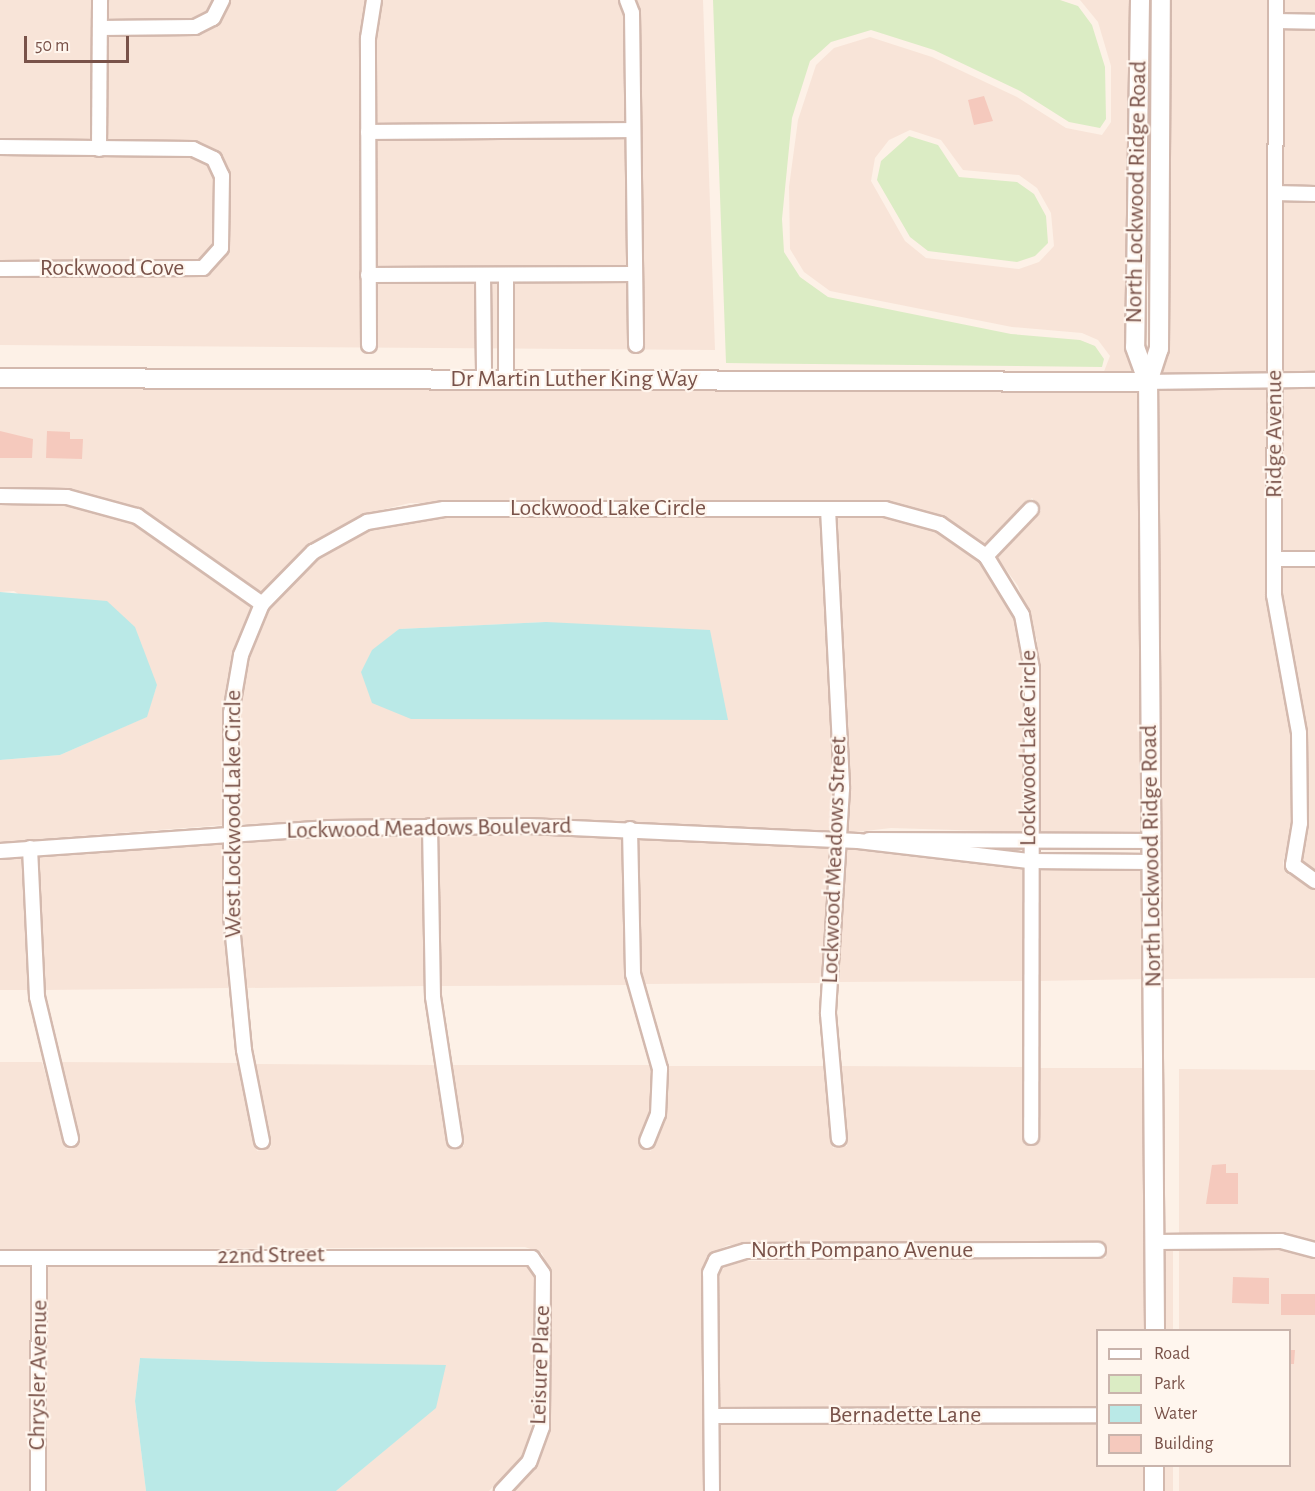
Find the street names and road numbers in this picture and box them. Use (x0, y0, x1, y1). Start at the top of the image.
street label: North Lockwood Ridge Road (1120, 60, 1154, 324)
street label: Rockwood Cove (40, 255, 184, 283)
street label: Dr Martin Luther King Way (450, 366, 698, 394)
street label: Ridge Avenue (1261, 370, 1289, 498)
street label: Lockwood Lake Circle (510, 495, 706, 523)
street label: Lockwood Lake Circle (1015, 650, 1043, 846)
street label: West Lockwood Lake Circle (220, 690, 248, 938)
street label: North Lockwood Ridge Road (1135, 724, 1169, 988)
street label: Lockwood Meadows Street (816, 736, 854, 984)
street label: Lockwood Meadows Boulevard (286, 812, 572, 846)
street label: North Pompano Avenue (751, 1237, 973, 1265)
street label: 22nd Street (217, 1241, 325, 1271)
street label: Chrysler Avenue (23, 1299, 55, 1451)
street label: Leisure Place (525, 1305, 557, 1425)
street label: Bernadette Lane (829, 1402, 981, 1430)

